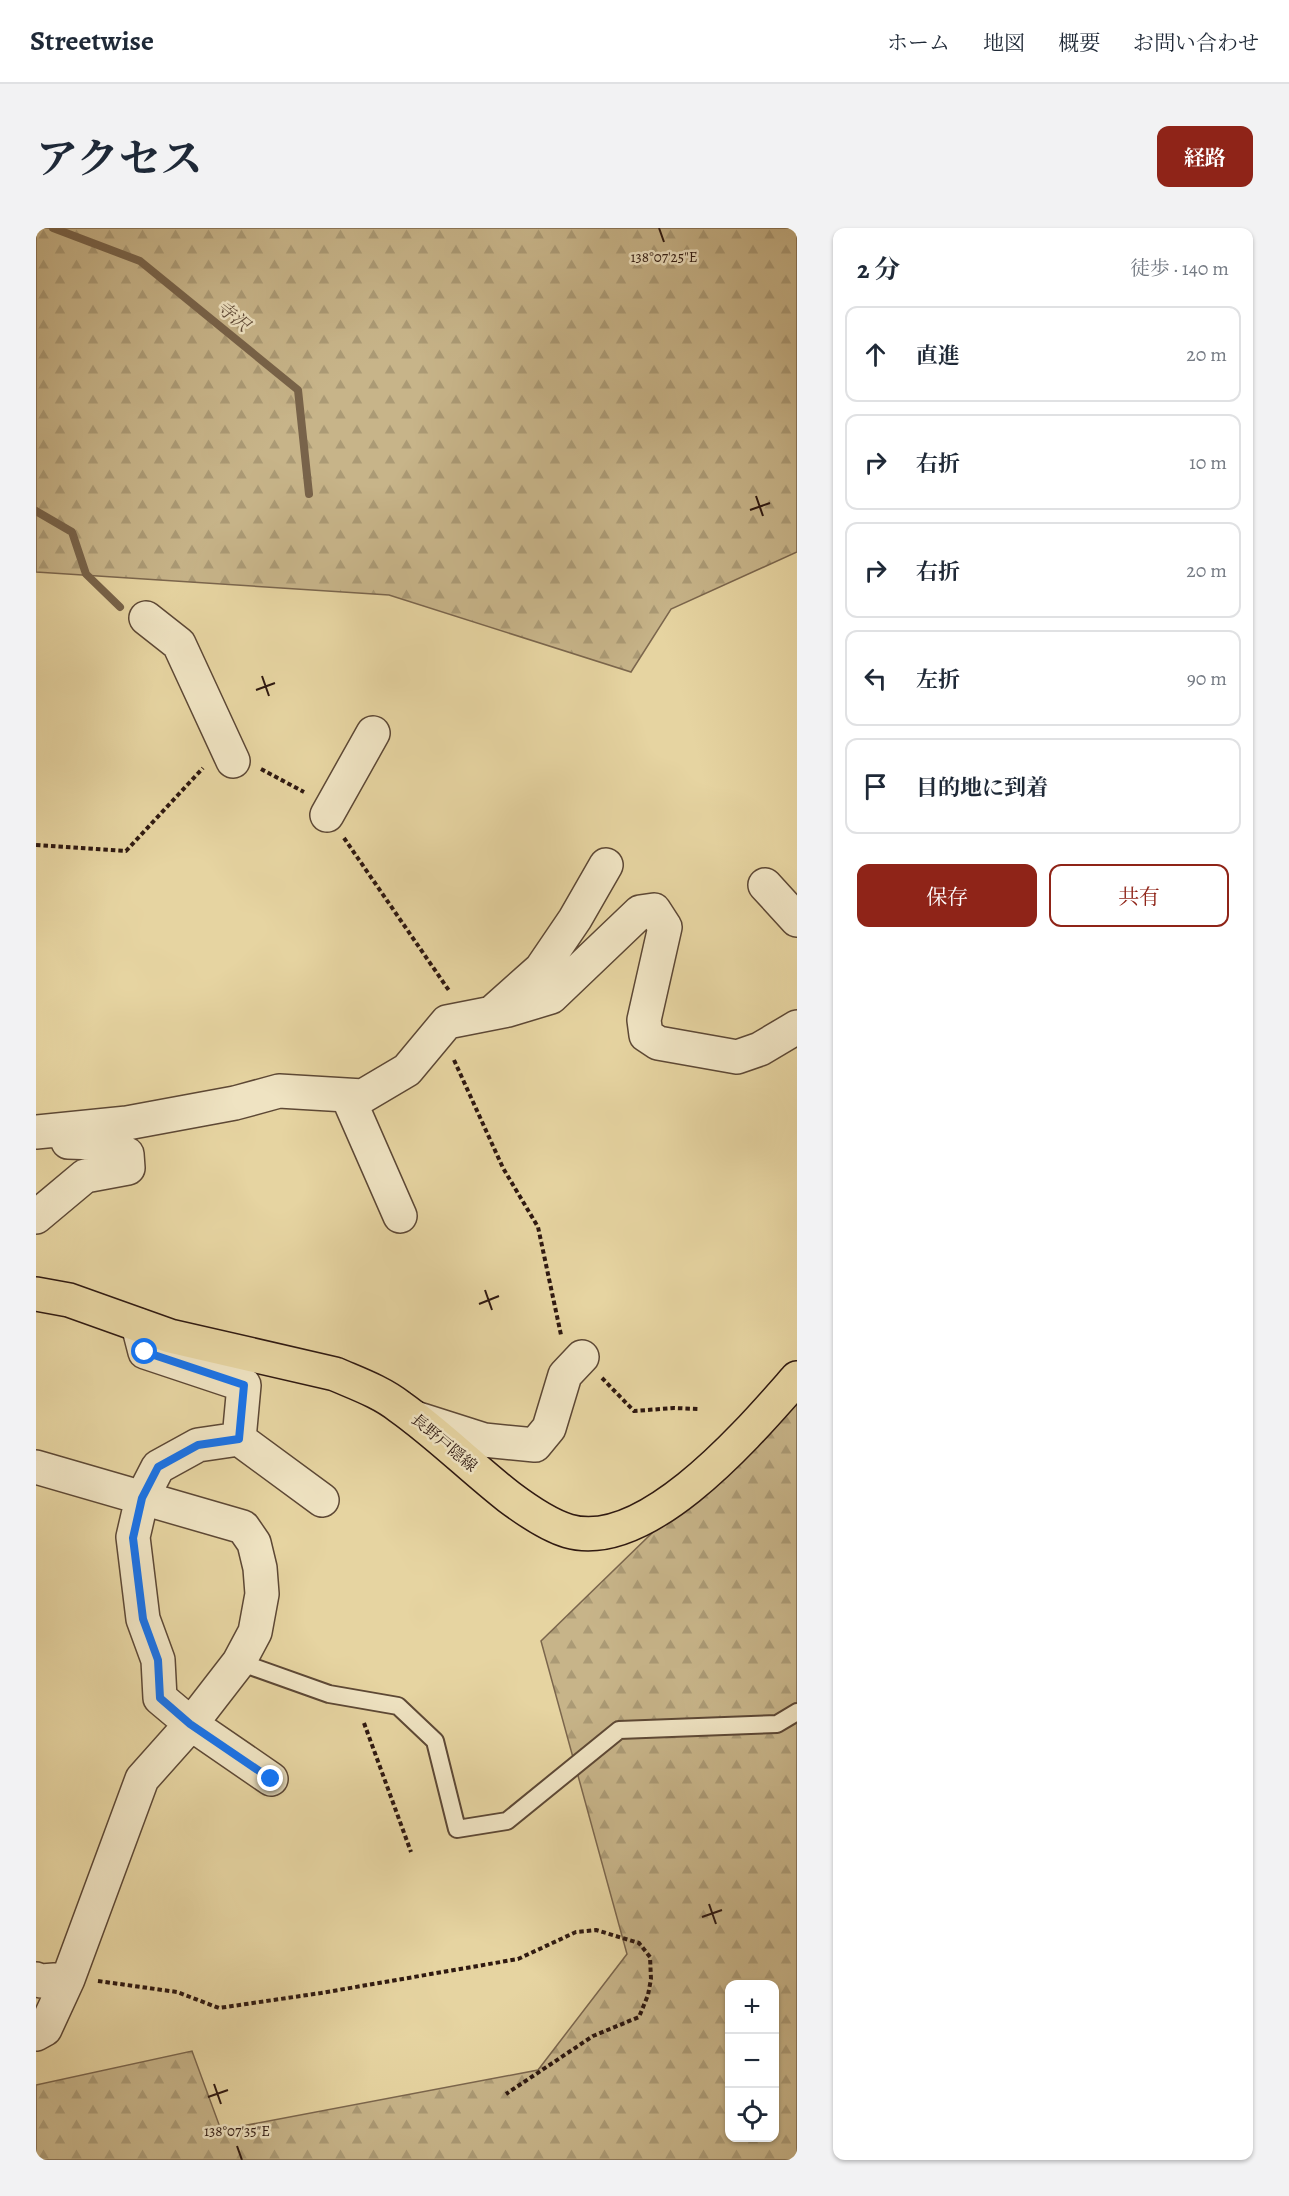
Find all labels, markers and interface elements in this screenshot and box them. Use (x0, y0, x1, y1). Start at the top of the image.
text: Streetwise (30, 22, 154, 60)
text: ホーム (887, 29, 950, 57)
text: 地図 (983, 29, 1025, 57)
text: 概要 (1058, 29, 1100, 57)
text: お問い合わせ (1133, 29, 1259, 57)
button: 経路 (1157, 126, 1253, 187)
text: アクセス (36, 130, 203, 187)
text: 138°07'25"E (630, 247, 698, 267)
text: 2 分 (857, 252, 900, 287)
text: 徒歩 · 140 m (1130, 255, 1229, 282)
water label: 寺沢 (211, 295, 256, 338)
icon: ahead (859, 338, 892, 371)
text: 直進 (916, 341, 960, 371)
text: 20 m (1186, 341, 1227, 368)
icon: right (859, 446, 892, 479)
text: 右折 (916, 449, 960, 479)
text: 10 m (1189, 449, 1227, 476)
icon: right (859, 554, 892, 587)
text: 右折 (916, 557, 960, 587)
text: 20 m (1186, 557, 1227, 584)
icon: left (859, 662, 892, 695)
text: 左折 (916, 665, 960, 695)
text: 90 m (1187, 665, 1227, 692)
icon: arrive (859, 770, 892, 803)
text: 目的地に到着 (916, 773, 1048, 803)
button: 保存 (857, 864, 1037, 927)
button: 共有 (1049, 864, 1229, 927)
route start (131, 1338, 157, 1364)
street label: 長野戸隠線 (406, 1409, 482, 1477)
route end (257, 1765, 283, 1791)
map controls (725, 1980, 779, 2142)
button: + (725, 1980, 779, 2034)
button: − (725, 2034, 779, 2088)
button: locate (725, 2088, 779, 2142)
text: 138°07'35"E (204, 2121, 270, 2141)

